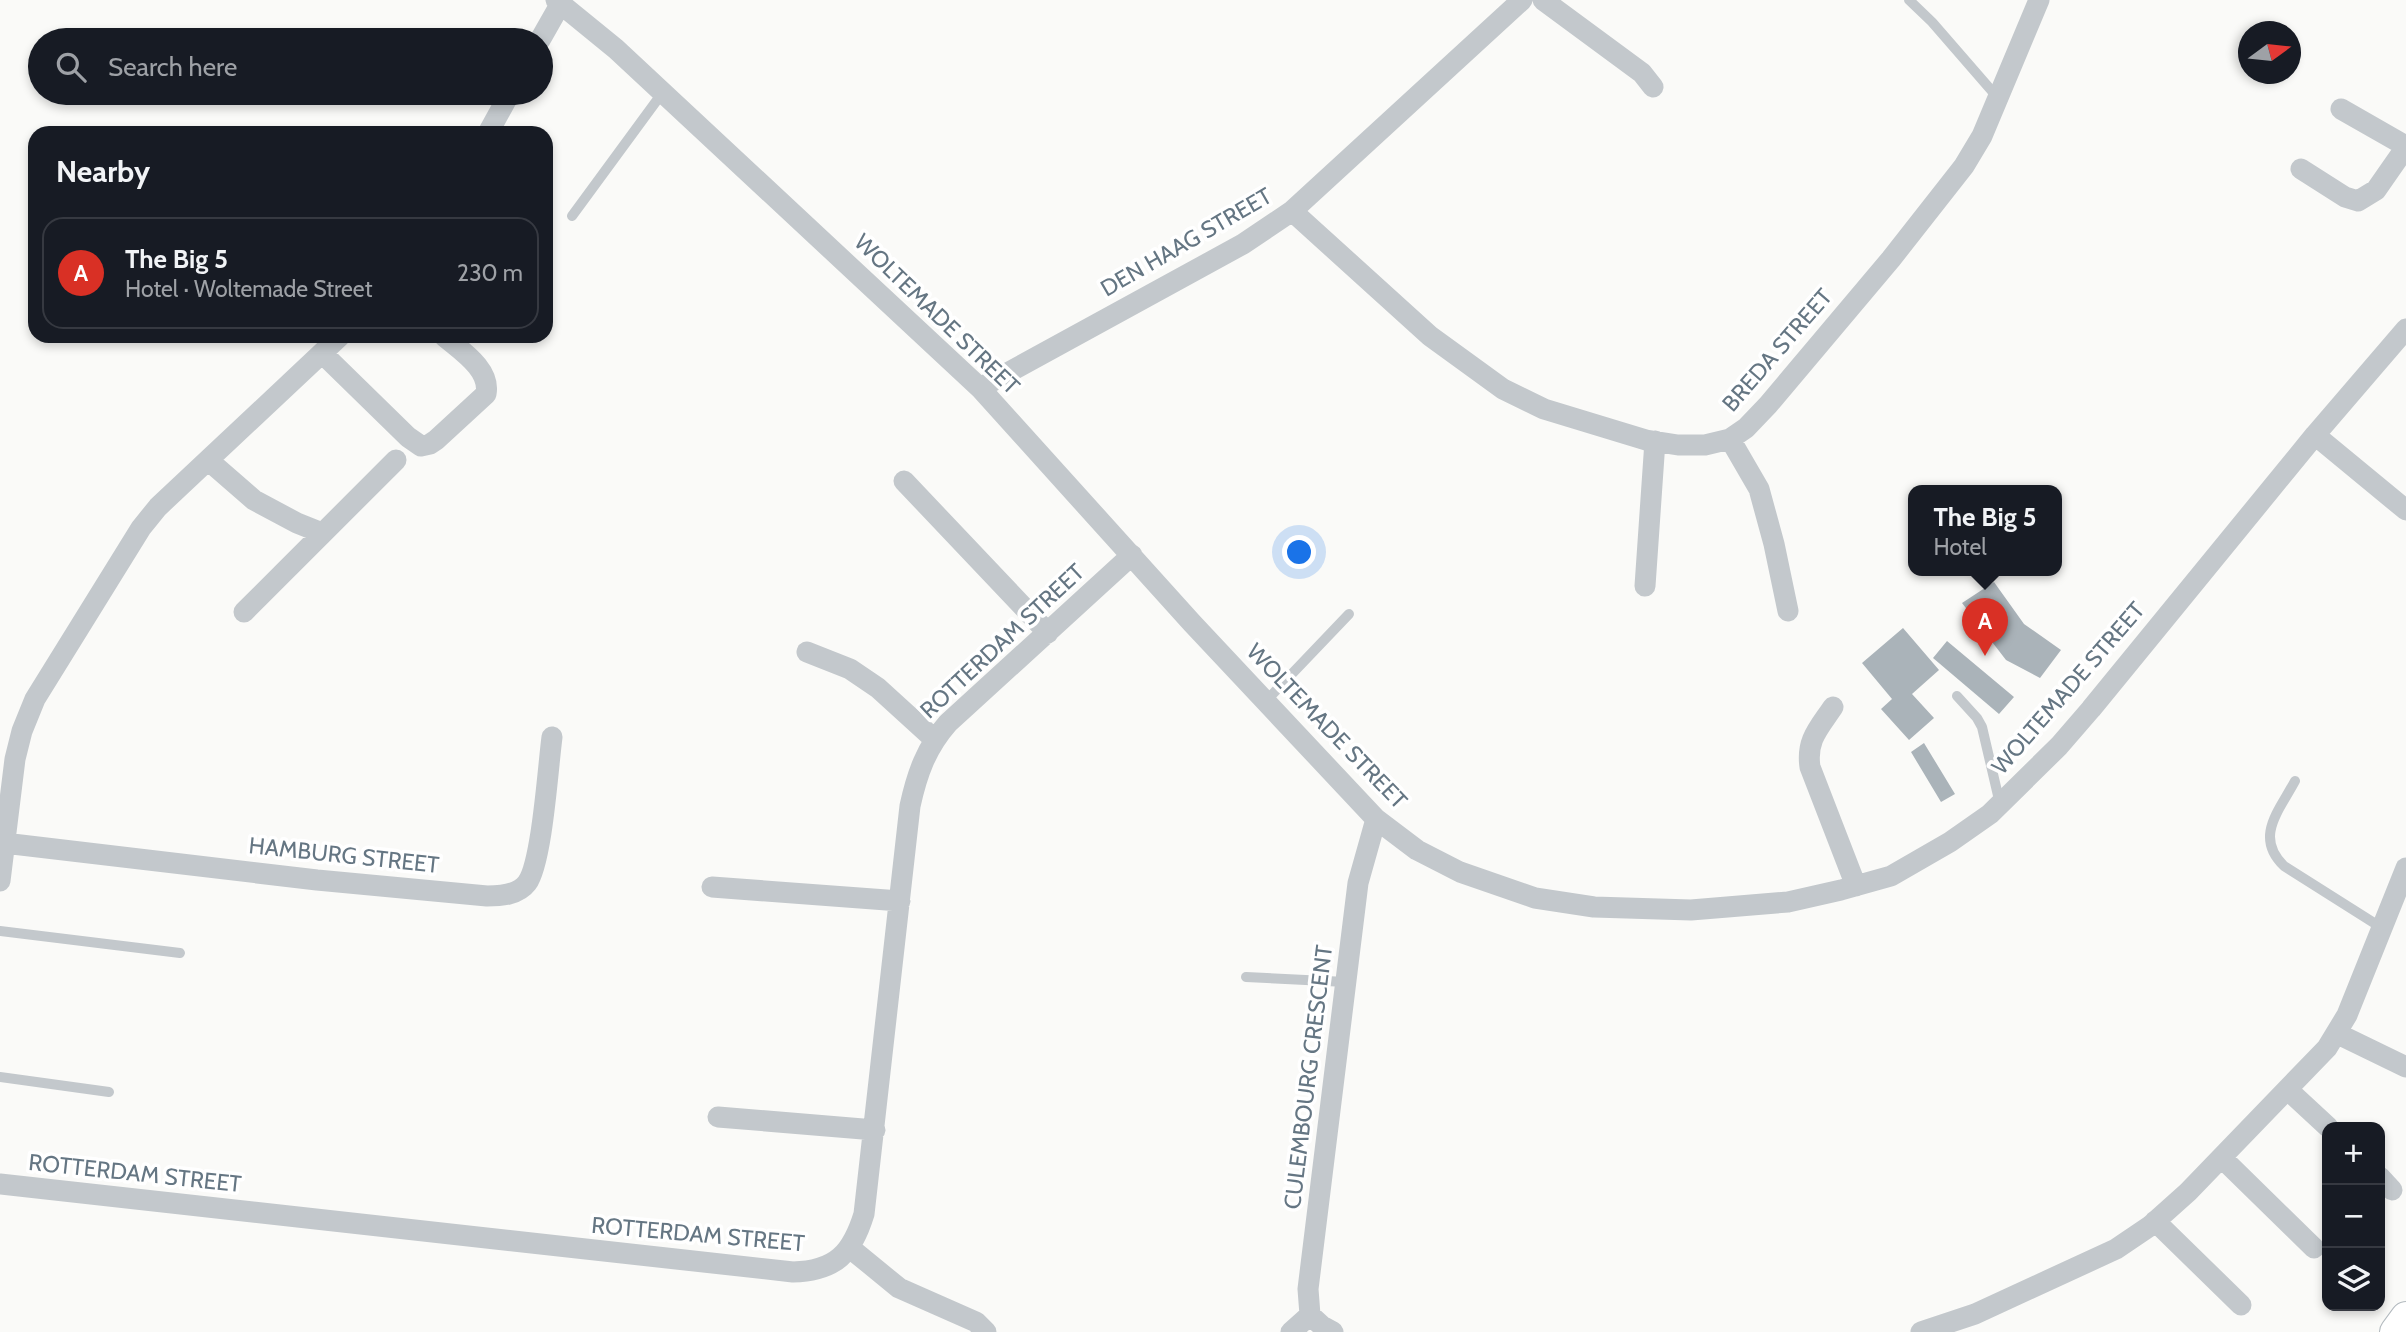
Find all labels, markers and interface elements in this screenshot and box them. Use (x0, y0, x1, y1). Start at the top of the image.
north arrow (2238, 21, 2301, 84)
search box (28, 28, 553, 105)
icon: search (52, 48, 90, 86)
text: Search here (108, 51, 237, 83)
text: Nearby (56, 153, 150, 190)
street label: DEN HAAG STREET (1095, 182, 1277, 302)
street label: WOLTEMADE STREET (848, 228, 1026, 400)
text: The Big 5 (125, 243, 228, 275)
text: A (74, 259, 88, 287)
text: 230 m (457, 259, 523, 287)
text: Hotel · Woltemade Street (125, 275, 372, 303)
street label: BREDA STREET (1716, 283, 1838, 417)
popup (1908, 485, 2062, 576)
text: The Big 5 (1933, 501, 2037, 533)
text: Hotel (1933, 533, 1987, 561)
your location (1282, 535, 1316, 569)
street label: ROTTERDAM STREET (914, 558, 1090, 724)
street label: WOLTEMADE STREET (1986, 596, 2150, 780)
pin: A (1962, 598, 2008, 656)
street label: WOLTEMADE STREET (1241, 637, 1413, 815)
street label: HAMBURG STREET (247, 831, 441, 879)
street label: CULEMBOURG CRESCENT (1278, 943, 1338, 1211)
map controls (2322, 1122, 2385, 1311)
button: + (2322, 1122, 2385, 1185)
street label: ROTTERDAM STREET (27, 1148, 243, 1198)
button: − (2322, 1185, 2385, 1248)
street label: ROTTERDAM STREET (590, 1211, 806, 1257)
button: layers (2322, 1248, 2385, 1311)

